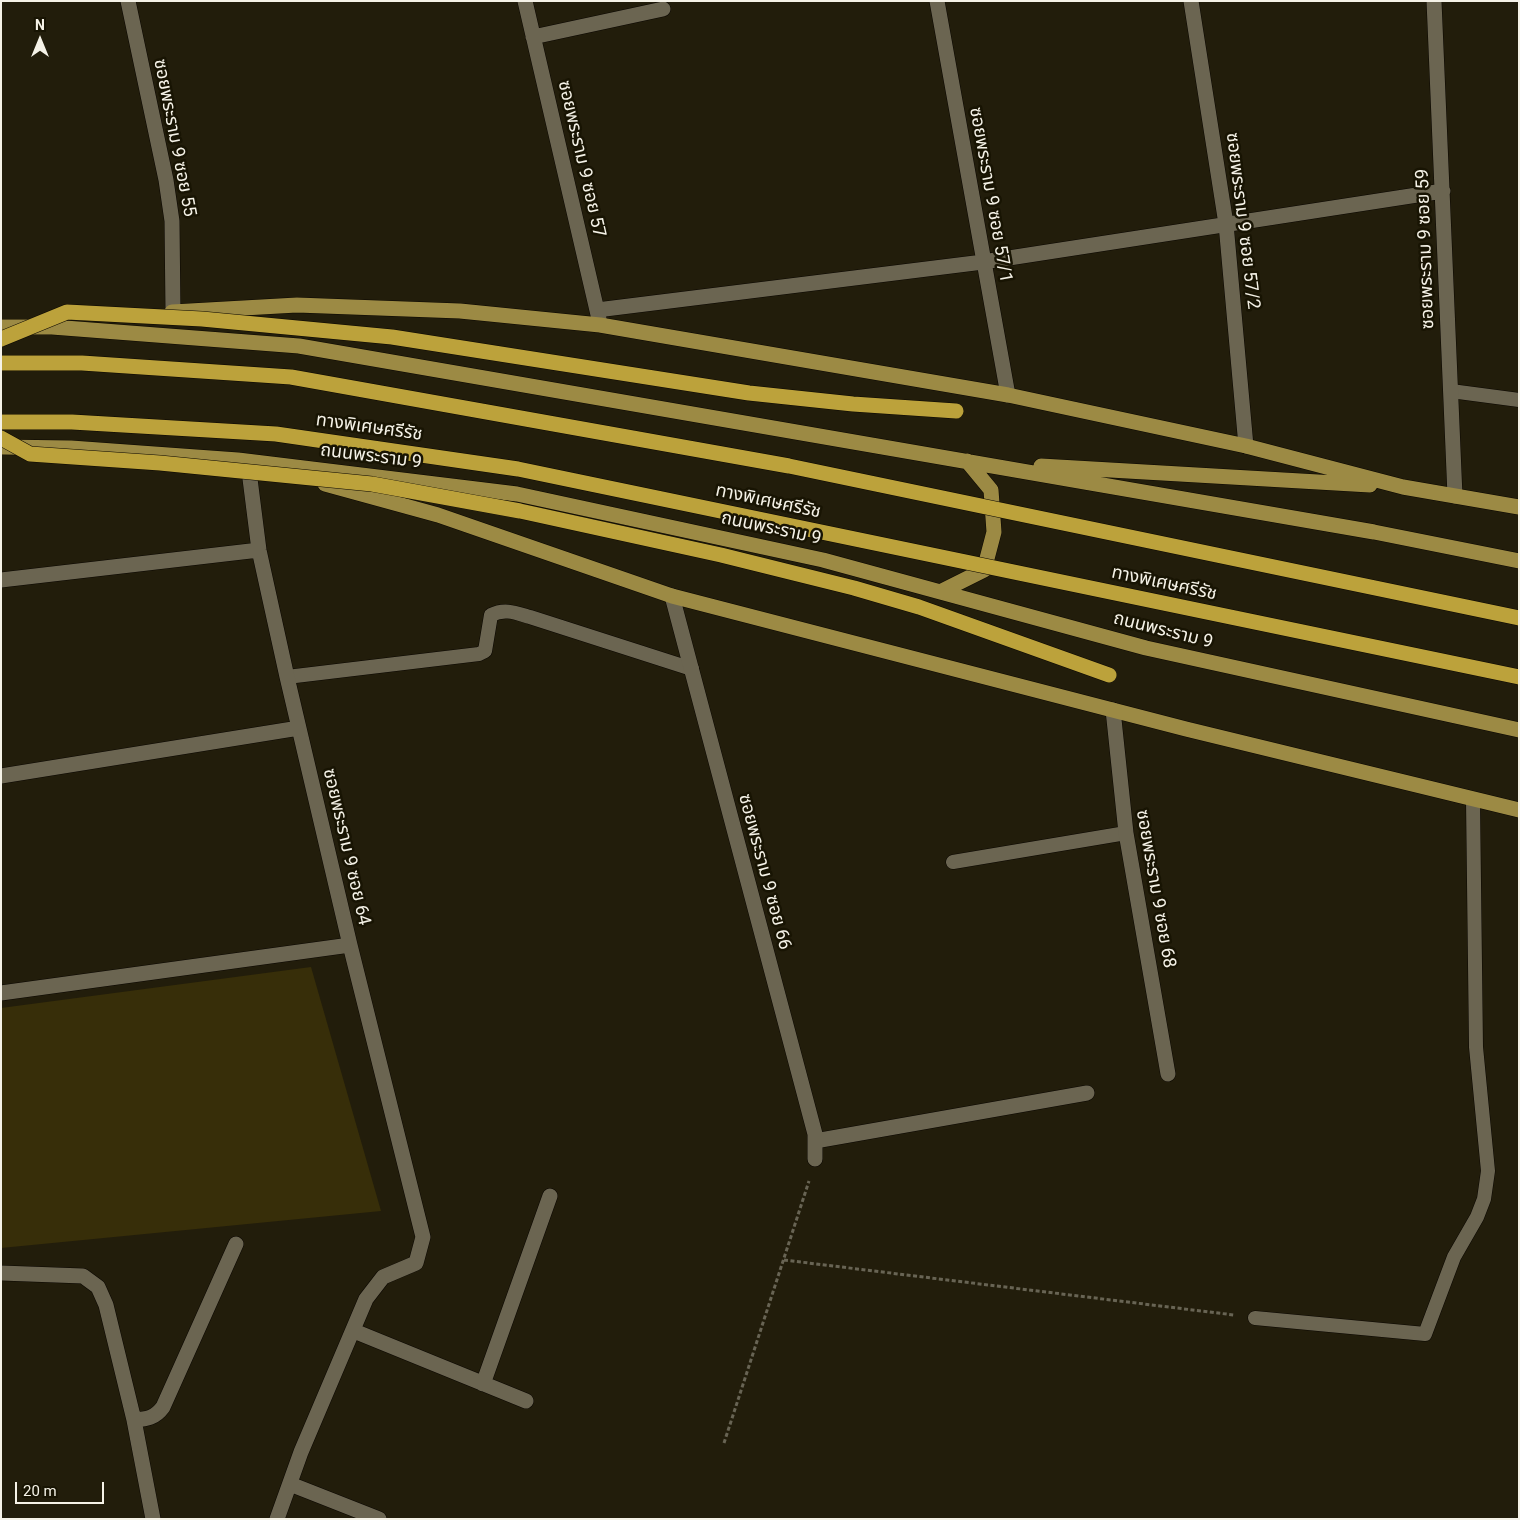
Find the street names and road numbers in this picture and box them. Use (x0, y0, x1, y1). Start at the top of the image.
street label: ซอยพระราม 9 ซอย 55 (148, 57, 200, 219)
street label: ซอยพระราม 9 ซอย 57 (552, 78, 610, 240)
street label: ซอยพระราม 9 ซอย 57/1 (964, 106, 1016, 284)
street label: ซอยพระราม 9 ซอย 57/2 (1220, 131, 1264, 311)
street label: ซอยพระราม 9 ซอย 59 (1412, 169, 1440, 329)
street label: ทางพิเศษศรีรัช (314, 410, 424, 446)
street label: ถนนพระราม 9 (319, 440, 423, 474)
street label: ทางพิเศษศรีรัช (713, 480, 823, 524)
street label: ถนนพระราม 9 (719, 508, 823, 550)
street label: ทางพิเศษศรีรัช (1109, 562, 1219, 606)
street label: ถนนพระราม 9 (1111, 608, 1215, 654)
street label: ซอยพระราม 9 ซอย 64 (317, 766, 375, 928)
street label: ซอยพระราม 9 ซอย 66 (733, 792, 795, 952)
street label: ซอยพระราม 9 ซอย 68 (1130, 808, 1180, 970)

